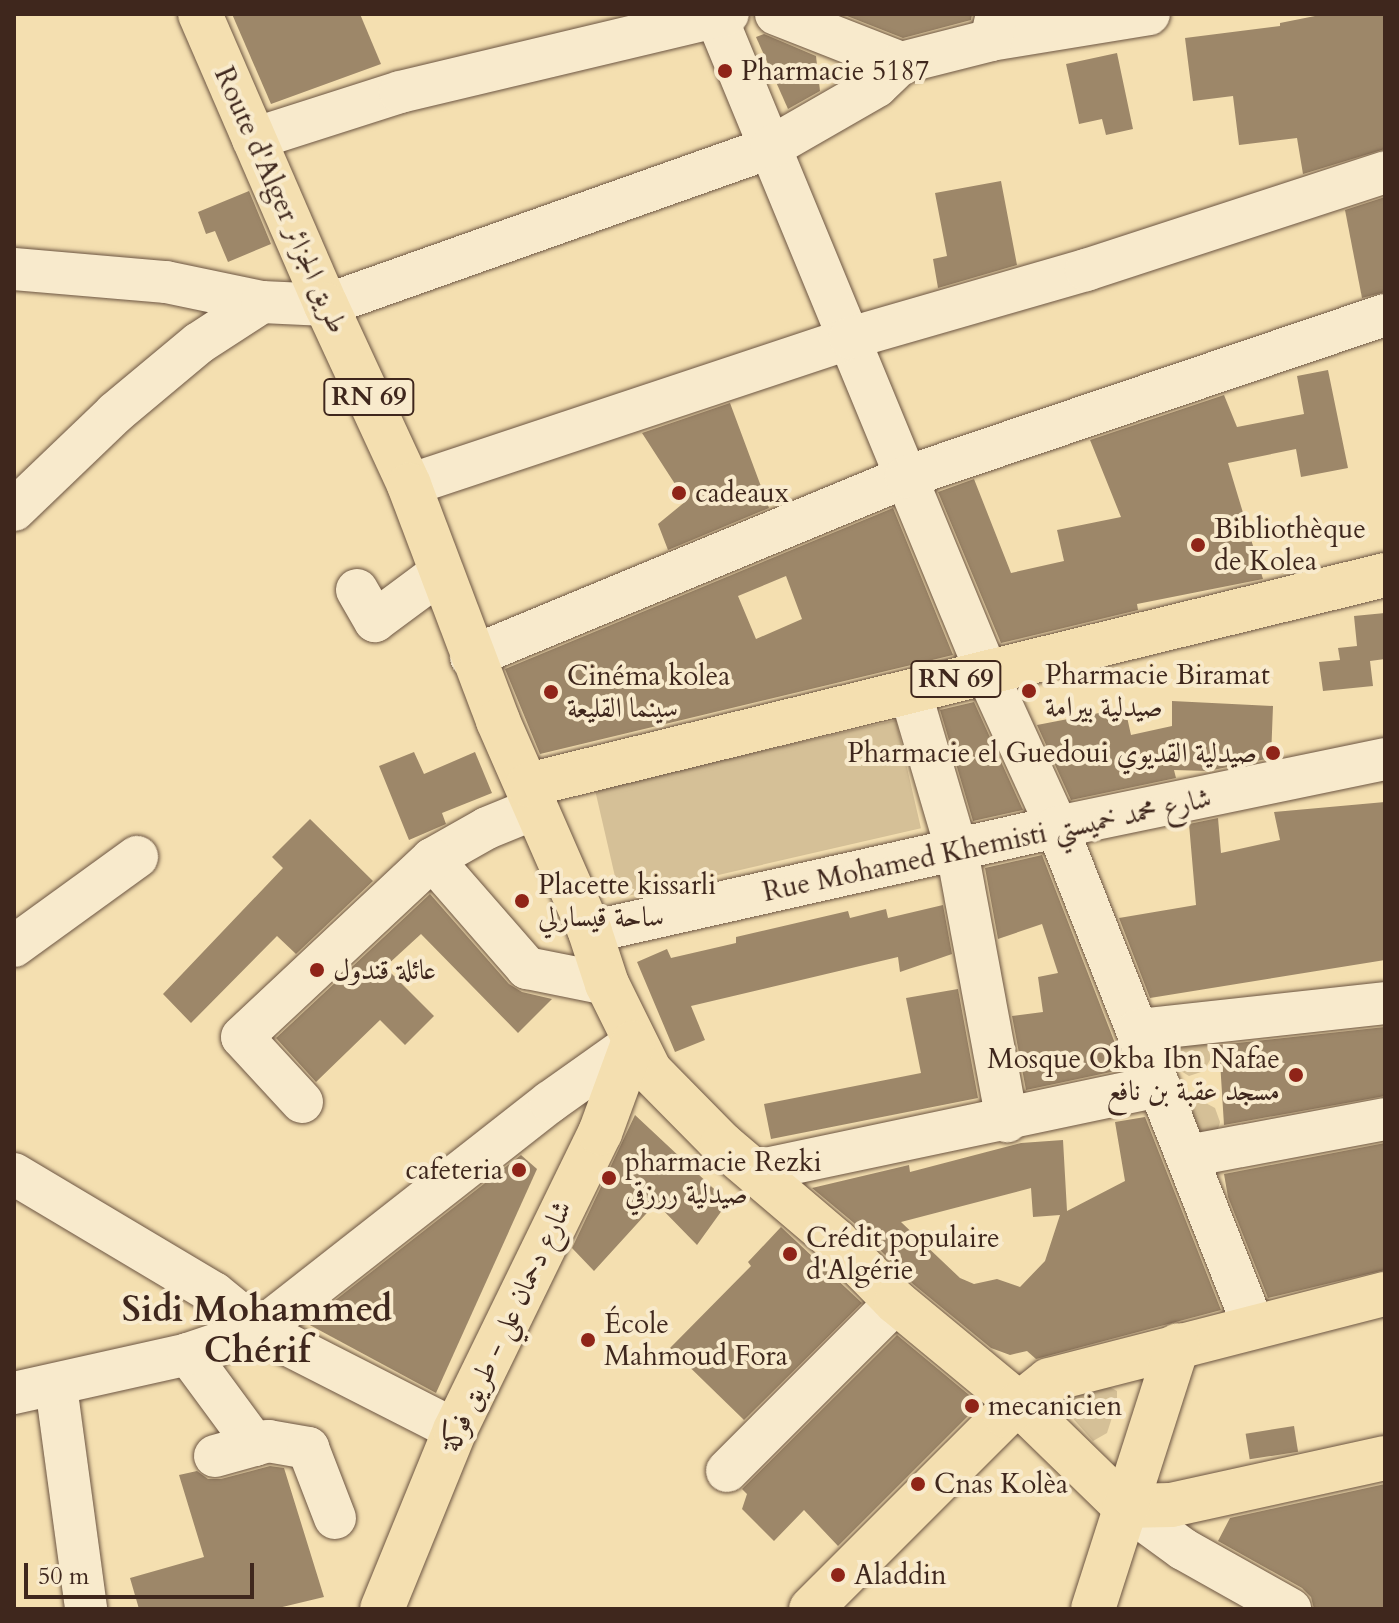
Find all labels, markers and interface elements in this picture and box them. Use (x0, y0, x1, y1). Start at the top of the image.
place label: Pharmacie 5187 (741, 54, 929, 88)
street label: Route d'Alger طريق الجزائر (207, 62, 355, 338)
marker: Pharmacie 5187 (716, 62, 734, 80)
road number: RN 69 (323, 375, 415, 419)
place label: cadeaux (695, 476, 789, 510)
marker: cadeaux (670, 484, 688, 502)
place label: Bibliothèque de Kolea (1214, 512, 1366, 578)
marker: Bibliothèque de Kolea (1189, 536, 1207, 554)
road number: RN 69 (910, 657, 1002, 701)
place label: Pharmacie Biramat صيدلية بيرامة (1045, 658, 1270, 724)
place label: Cinéma kolea سينما القليعة (567, 659, 730, 725)
marker: Pharmacie Biramat صيدلية بيرامة (1020, 682, 1038, 700)
marker: Cinéma kolea سينما القليعة (542, 683, 560, 701)
place label: Pharmacie el Guedoui صيدلية القديوي (847, 736, 1257, 770)
marker: Pharmacie el Guedoui صيدلية القديوي (1264, 744, 1282, 762)
street label: Rue Mohamed Khemisti شارع محمد خميستي (760, 781, 1214, 909)
place label: Placette kissarli ساحة قيسارلي (538, 868, 716, 934)
marker: Placette kissarli ساحة قيسارلي (513, 892, 531, 910)
place label: عائلة قندول (333, 953, 436, 987)
marker: عائلة قندول (308, 961, 326, 979)
place label: Mosque Okba Ibn Nafae مسجد عقبة بن نافع (987, 1042, 1280, 1108)
marker: Mosque Okba Ibn Nafae مسجد عقبة بن نافع (1287, 1066, 1305, 1084)
place label: pharmacie Rezki صيدلية ررزقي (625, 1145, 822, 1211)
place label: cafeteria (405, 1153, 503, 1187)
marker: cafeteria (510, 1161, 528, 1179)
marker: pharmacie Rezki صيدلية ررزقي (600, 1169, 618, 1187)
street label: شارع دحمان علي - طريق فوكة (433, 1195, 579, 1457)
place label: Crédit populaire d'Algérie (806, 1221, 1000, 1287)
marker: Crédit populaire d'Algérie (781, 1245, 799, 1263)
district label: Sidi Mohammed Chérif (122, 1287, 392, 1372)
place label: École Mahmoud Fora (604, 1307, 788, 1373)
marker: École Mahmoud Fora (579, 1331, 597, 1349)
place label: mecanicien (988, 1389, 1122, 1423)
marker: mecanicien (963, 1397, 981, 1415)
place label: Cnas Kolèa (934, 1467, 1068, 1501)
marker: Cnas Kolèa (909, 1475, 927, 1493)
scale bar (28, 1547, 258, 1597)
place label: Aladdin (854, 1558, 947, 1592)
text: 50 m (38, 1560, 89, 1593)
marker: Aladdin (829, 1566, 847, 1584)

